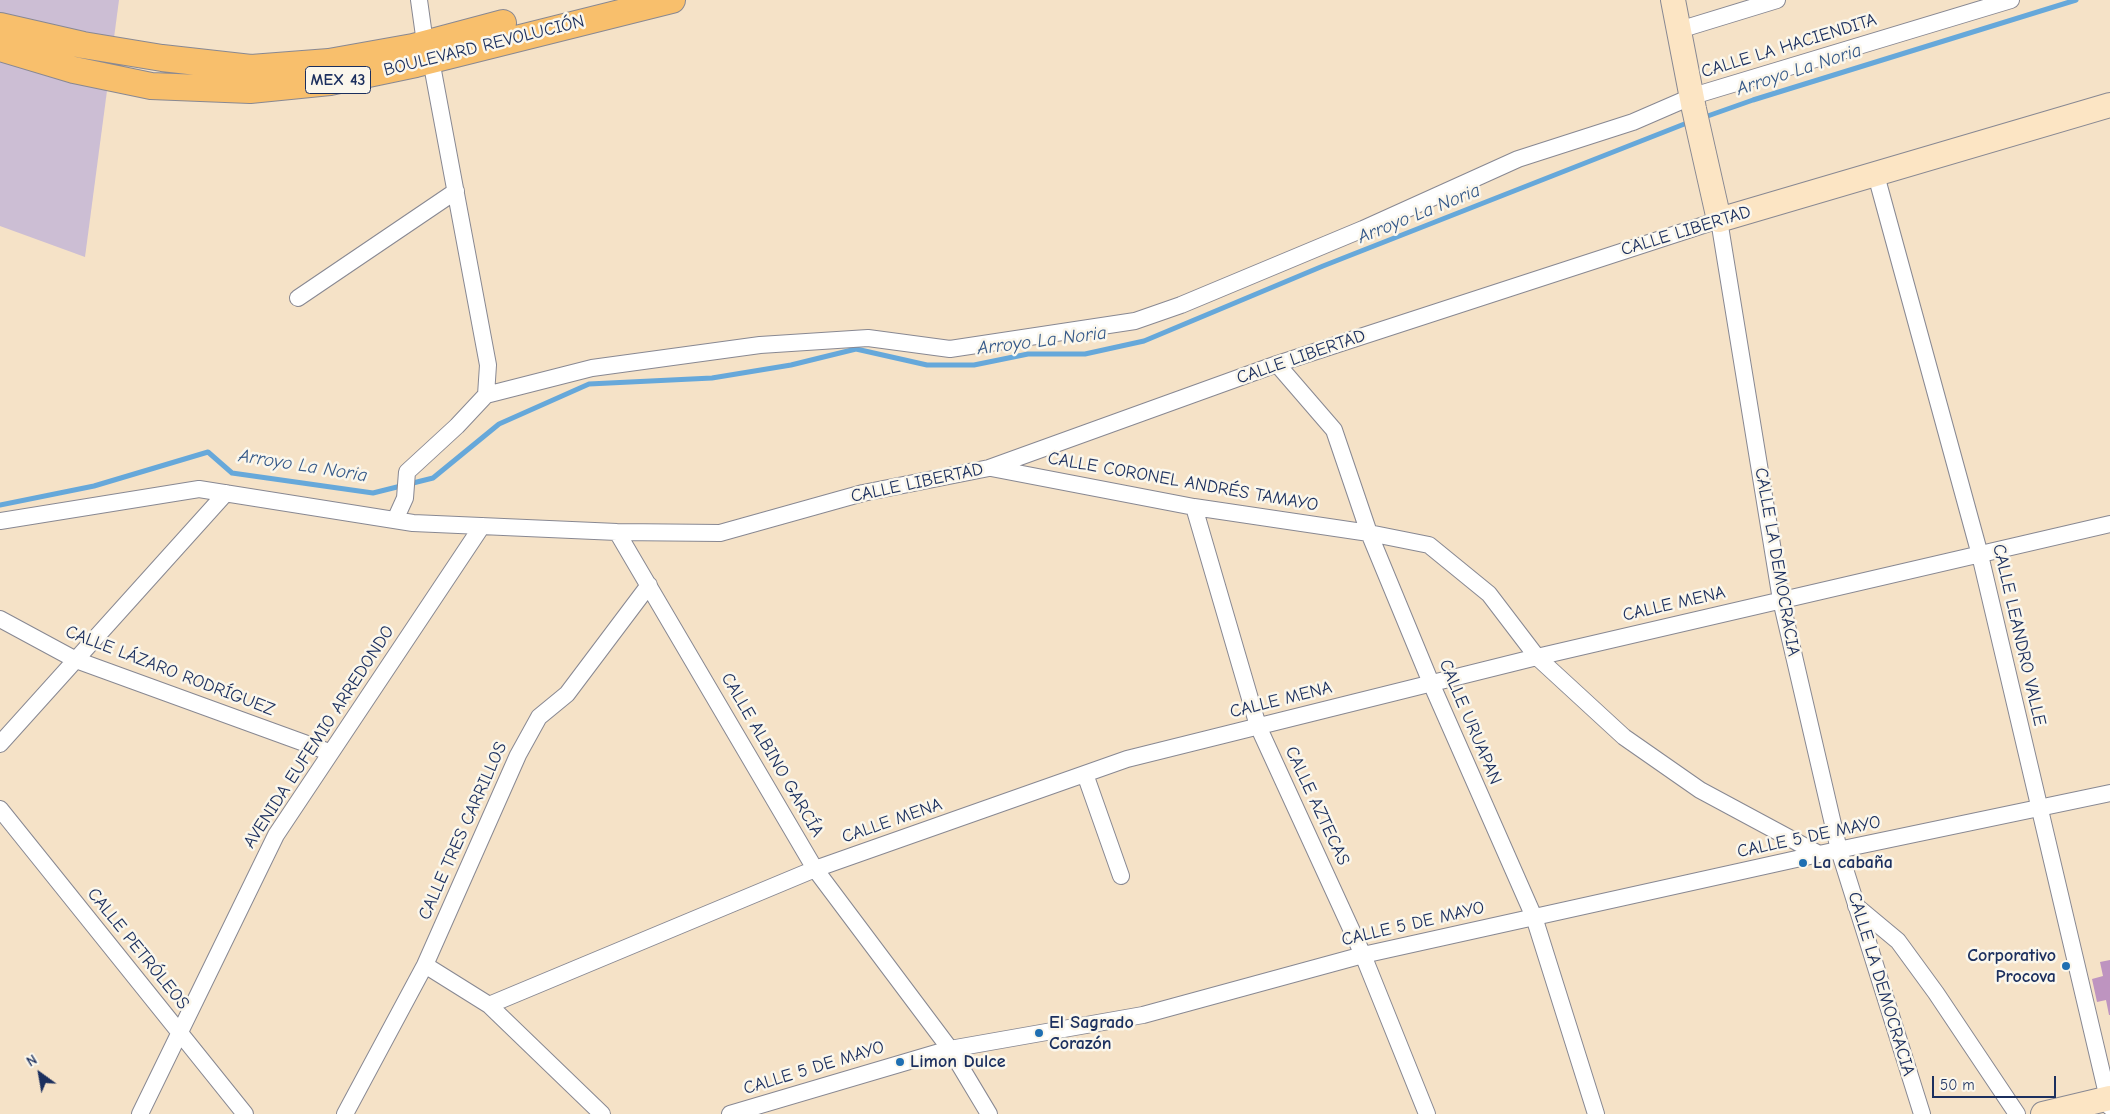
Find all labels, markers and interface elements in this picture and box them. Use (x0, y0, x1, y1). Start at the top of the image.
street label: CALLE LA HACIENDITA (1699, 9, 1879, 83)
street label: BOULEVARD REVOLUCIÓN (381, 11, 587, 81)
water label: Arroyo La Noria (1734, 39, 1864, 101)
road number: MEX 43 (306, 66, 370, 94)
water label: Arroyo La Noria (1354, 179, 1484, 249)
street label: CALLE LIBERTAD (1618, 201, 1754, 261)
water label: Arroyo La Noria (976, 322, 1108, 360)
street label: CALLE LIBERTAD (1234, 325, 1368, 389)
water label: Arroyo La Noria (237, 445, 369, 487)
street label: CALLE CORONEL ANDRÉS TAMAYO (1046, 448, 1320, 516)
street label: CALLE LIBERTAD (849, 458, 985, 508)
street label: CALLE LA DEMOCRACIA (1750, 466, 1804, 658)
street label: CALLE LEANDRO VALLE (1988, 542, 2050, 728)
street label: CALLE MENA (1621, 582, 1727, 626)
street label: CALLE LÁZARO RODRÍGUEZ (62, 621, 278, 721)
street label: AVENIDA EUFEMIO ARREDONDO (239, 622, 399, 852)
street label: CALLE URUAPAN (1434, 656, 1506, 788)
street label: CALLE ALBINO GARCÍA (716, 669, 828, 841)
street label: CALLE MENA (1228, 677, 1334, 723)
street label: CALLE TRES CARRILLOS (414, 739, 512, 923)
street label: CALLE AZTECAS (1280, 743, 1354, 869)
street label: CALLE MENA (839, 794, 945, 848)
street label: CALLE 5 DE MAYO (1735, 811, 1883, 863)
place label: La cabaña (1813, 852, 1893, 874)
marker: La cabaña (1797, 857, 1809, 869)
street label: CALLE PETRÓLEOS (82, 884, 194, 1014)
street label: CALLE LA DEMOCRACIA (1843, 889, 1919, 1079)
street label: CALLE 5 DE MAYO (1339, 897, 1487, 951)
place label: Corporativo Procova (1967, 945, 2056, 988)
marker: Corporativo Procova (2060, 960, 2072, 972)
place label: El Sagrado Corazón (1049, 1012, 1134, 1054)
marker: El Sagrado Corazón (1033, 1027, 1045, 1039)
street label: CALLE 5 DE MAYO (741, 1036, 887, 1100)
north arrow (15, 1049, 65, 1099)
text: N (23, 1051, 40, 1070)
place label: Limon Dulce (910, 1051, 1006, 1073)
marker: Limon Dulce (894, 1056, 906, 1068)
scale bar (1935, 1066, 2059, 1098)
text: 50 m (1940, 1076, 1975, 1094)

